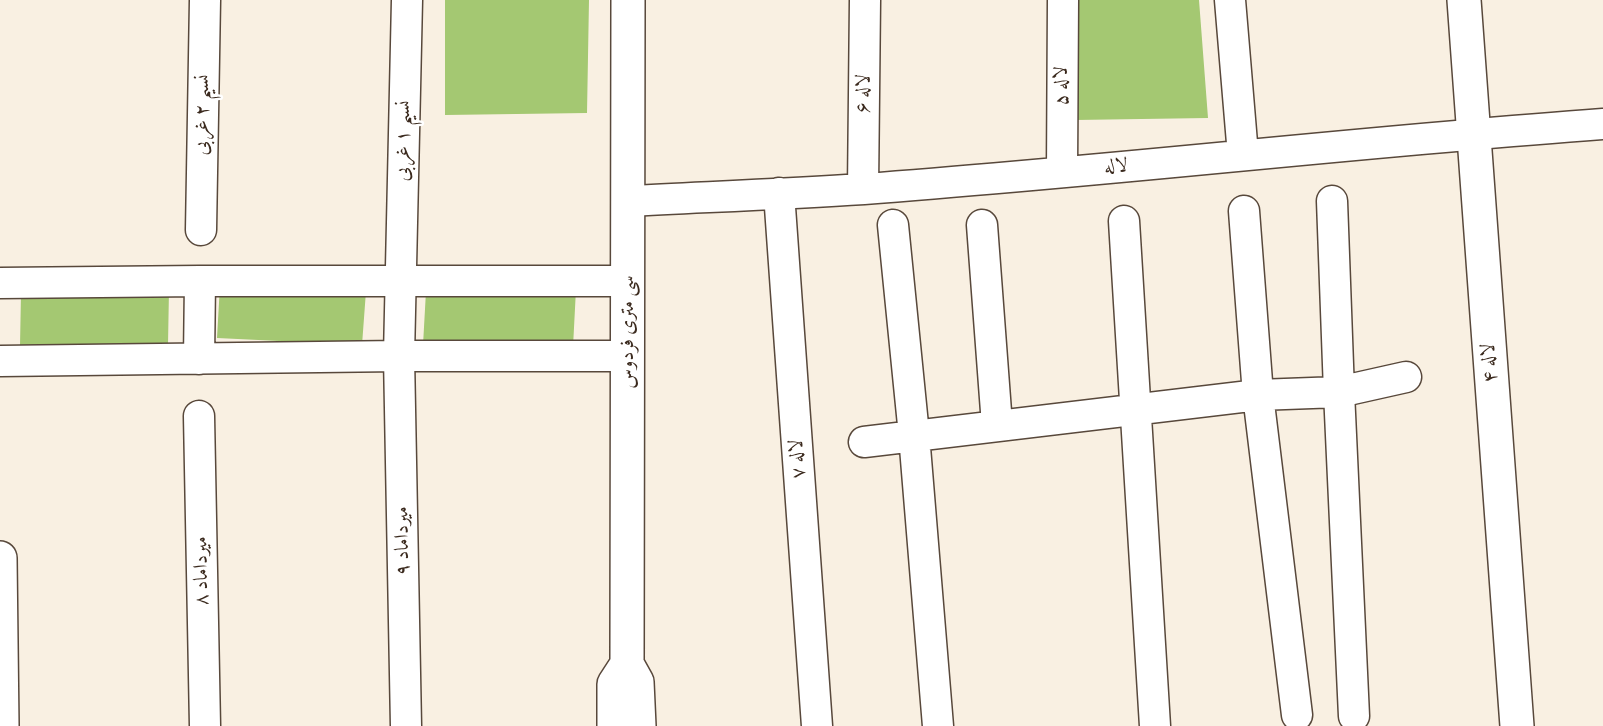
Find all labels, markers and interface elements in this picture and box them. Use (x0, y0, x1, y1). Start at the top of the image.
street label: لاله ۵ (1050, 66, 1074, 106)
street label: نسیم ۲ غربی (190, 74, 216, 156)
street label: لاله ۶ (852, 74, 876, 114)
street label: نسیم ۱ غربی (391, 100, 417, 182)
street label: لاله (1103, 154, 1129, 180)
street label: سی متری فردوس (616, 275, 640, 389)
street label: لاله ۴ (1477, 342, 1503, 384)
street label: لاله ۷ (785, 438, 811, 480)
street label: میرداماد ۹ (390, 506, 416, 576)
street label: میرداماد ۸ (189, 536, 215, 606)

